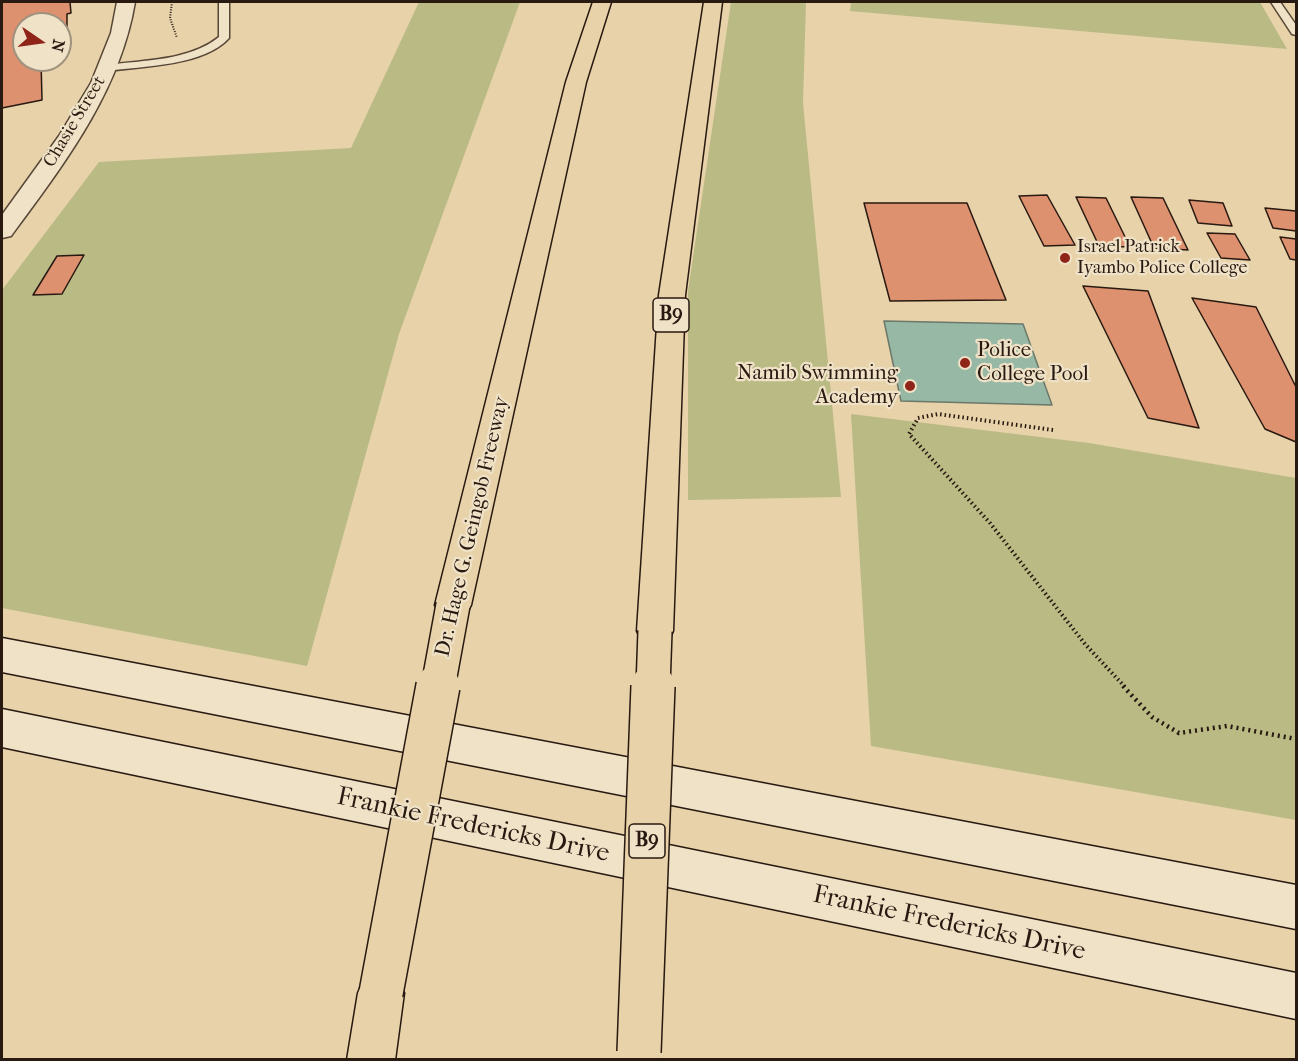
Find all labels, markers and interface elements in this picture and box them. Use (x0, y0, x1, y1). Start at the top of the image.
north arrow (12, 12, 72, 72)
text: N (47, 38, 69, 54)
street label: Chasie Street (39, 72, 111, 172)
place label: Israel Patrick Iyambo Police College (1077, 237, 1247, 280)
marker: Israel Patrick Iyambo Police College (1058, 251, 1072, 265)
road number: B9 (653, 298, 689, 332)
place label: Police College Pool (977, 338, 1089, 388)
marker: Police College Pool (958, 356, 972, 370)
place label: Namib Swimming Academy (737, 361, 898, 411)
marker: Namib Swimming Academy (903, 379, 917, 393)
street label: Dr. Hage G. Geingob Freeway (431, 394, 515, 660)
street label: Frankie Fredericks Drive (334, 782, 612, 870)
road number: B9 (629, 824, 665, 858)
street label: Frankie Fredericks Drive (810, 880, 1088, 968)

